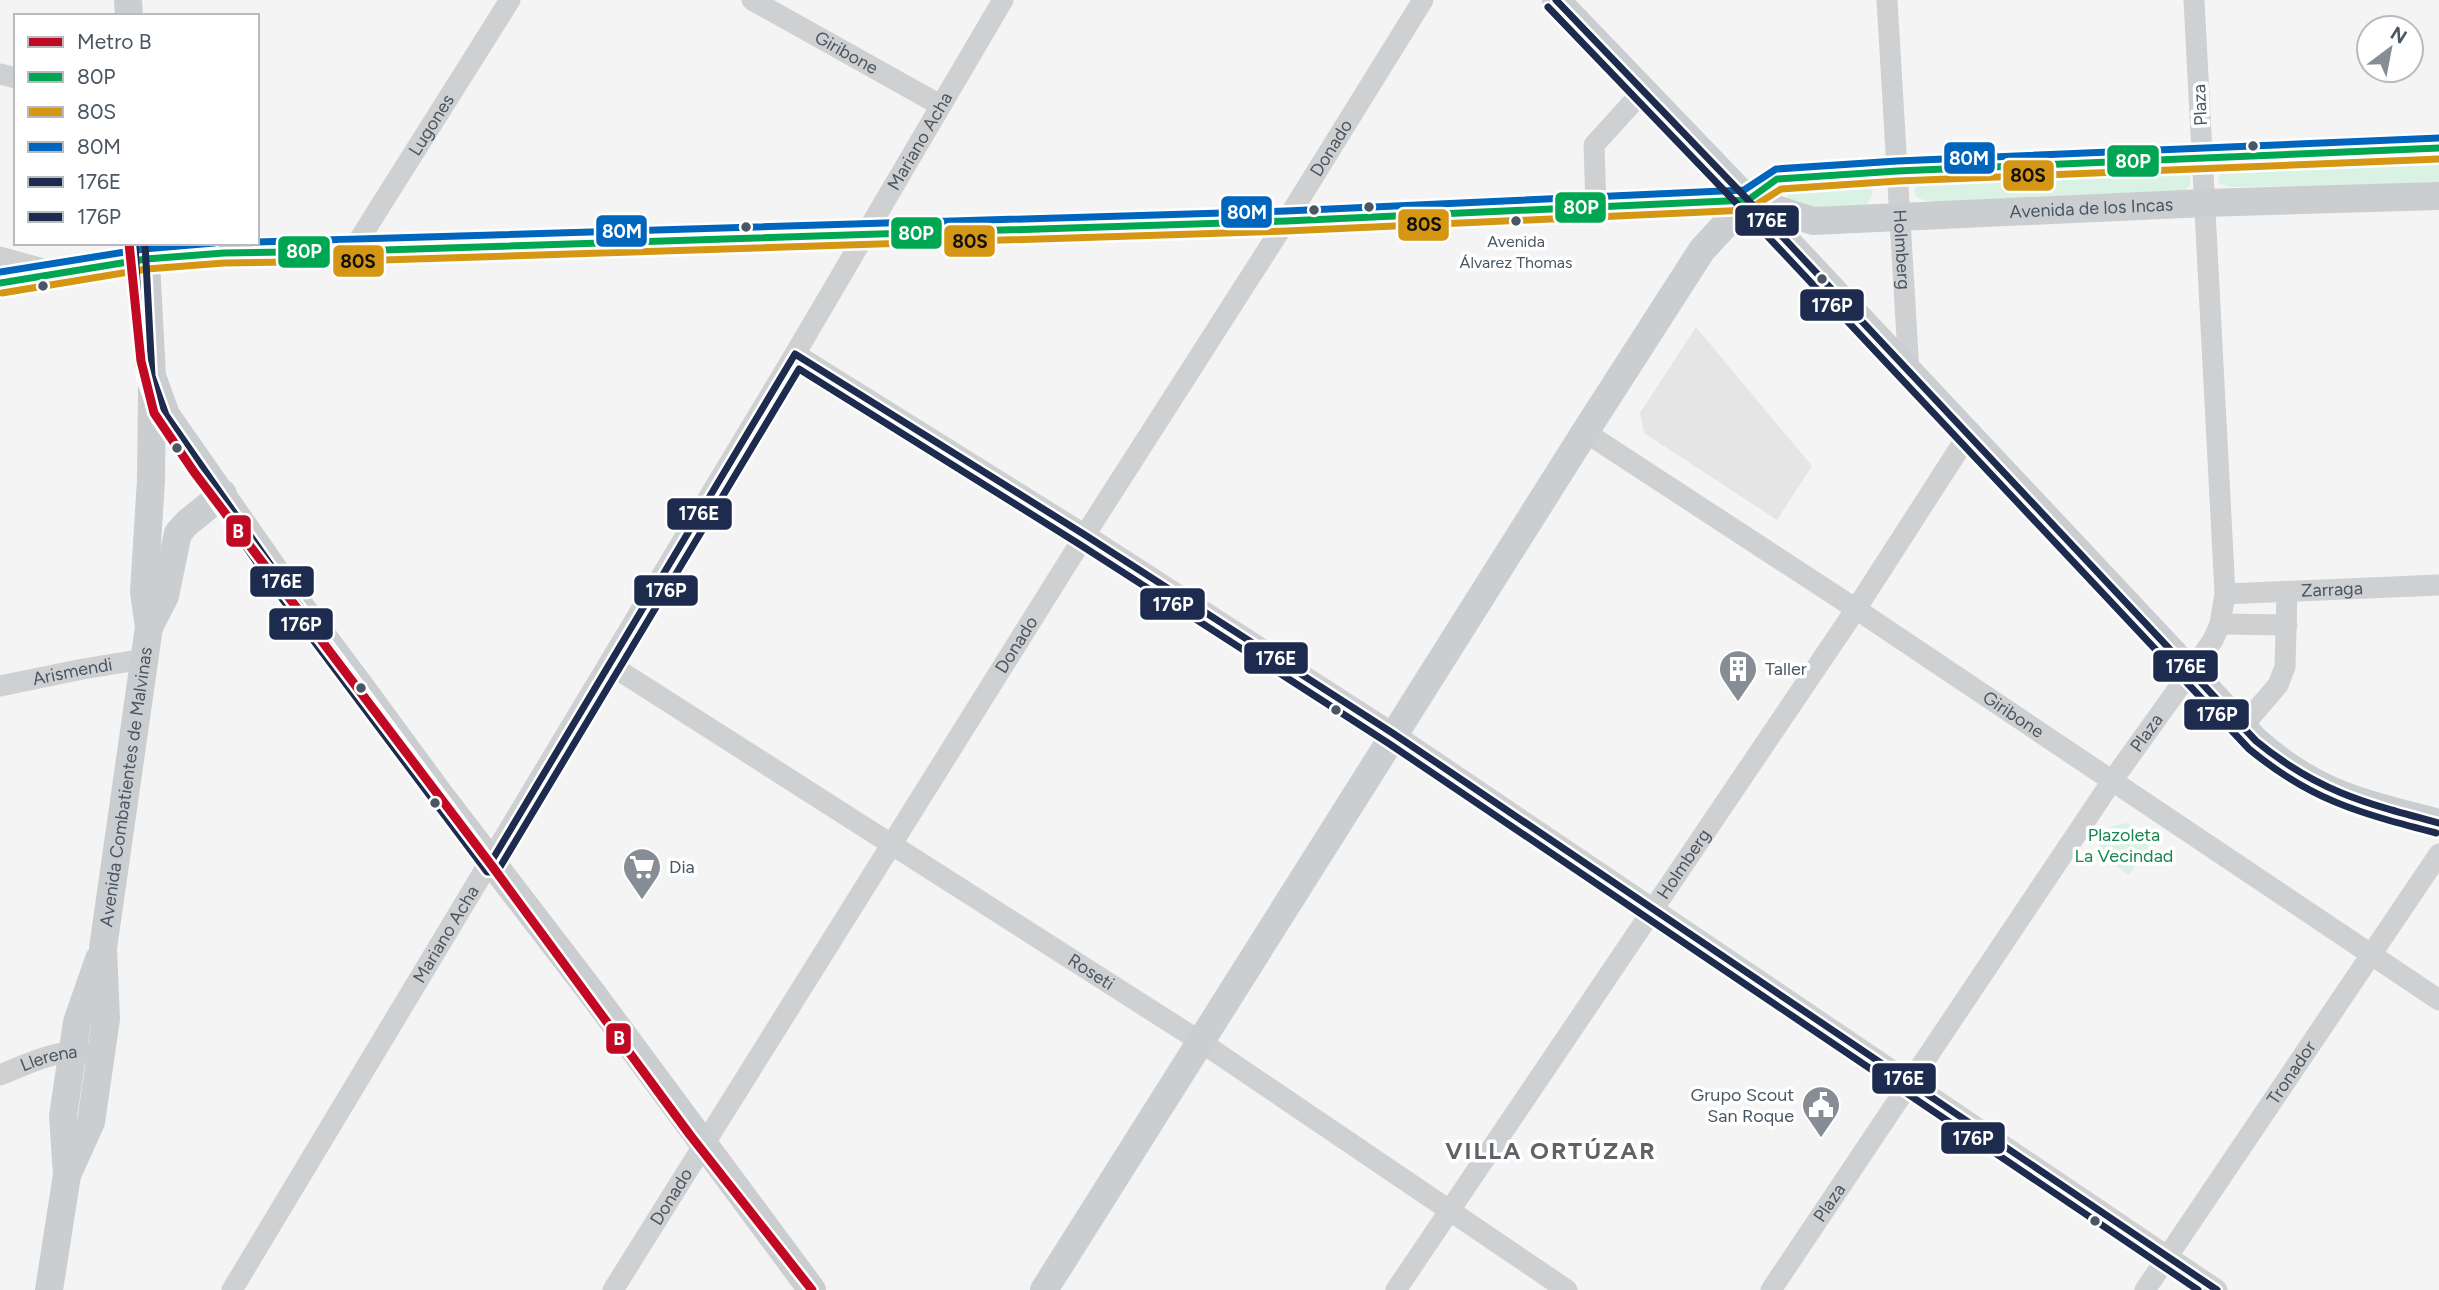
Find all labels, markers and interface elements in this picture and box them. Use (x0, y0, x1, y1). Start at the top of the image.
legend (14, 14, 259, 245)
north arrow (2355, 14, 2425, 84)
text: N (2386, 21, 2411, 49)
street label: Giribone (811, 26, 882, 79)
text: Metro B (77, 29, 151, 54)
text: 80P (77, 64, 116, 89)
street label: Plaza (2188, 84, 2212, 126)
street label: Mariano Acha (883, 88, 957, 194)
street label: Lugones (404, 90, 459, 160)
text: 80S (77, 99, 116, 124)
street label: Donado (1305, 115, 1357, 181)
text: 80M (77, 134, 121, 159)
unlabelled marker (2246, 139, 2260, 153)
line badge: 80M (1943, 141, 1996, 175)
line badge: 80P (2106, 144, 2160, 178)
text: 80M (1949, 147, 1989, 170)
text: 80P (2115, 150, 2151, 173)
line badge: 80S (2002, 159, 2055, 192)
text: 80S (2010, 164, 2046, 187)
text: 176E (77, 169, 121, 194)
line badge: 80P (1554, 191, 1607, 224)
street label: Avenida de los Incas (2009, 193, 2174, 223)
line badge: 80M (1220, 195, 1273, 229)
text: 80P (1563, 196, 1599, 219)
unlabelled marker (1362, 200, 1376, 214)
text: 80M (1227, 201, 1267, 224)
unlabelled marker (1307, 203, 1321, 217)
text: 176P (77, 204, 121, 229)
line badge: 176E (1734, 204, 1800, 237)
line badge: 80S (1397, 208, 1450, 242)
text: 176E (1747, 209, 1787, 232)
street label: Holmberg (1888, 209, 1915, 290)
text: 80S (1406, 213, 1442, 236)
line badge: 80M (595, 214, 648, 248)
marker: Avenida Álvarez Thomas (1509, 214, 1523, 228)
line badge: 80P (890, 216, 943, 250)
text: 80M (602, 220, 642, 243)
unlabelled marker (739, 220, 753, 234)
text: 80P (898, 222, 934, 245)
line badge: 80S (943, 224, 996, 258)
text: 80S (952, 230, 988, 253)
place label: Avenida Álvarez Thomas (1460, 232, 1572, 272)
line badge: 80P (277, 235, 331, 269)
text: 80P (286, 240, 322, 263)
line badge: 80S (332, 244, 385, 278)
text: 80S (340, 250, 376, 273)
unlabelled marker (1815, 272, 1829, 286)
unlabelled marker (36, 279, 50, 293)
line badge: 176P (1799, 288, 1865, 322)
text: 176P (1811, 294, 1853, 317)
unlabelled marker (170, 441, 184, 455)
line badge: 176E (666, 497, 733, 531)
text: 176E (679, 502, 719, 525)
line badge: B (225, 514, 252, 548)
text: B (232, 520, 244, 543)
line badge: 176E (249, 565, 315, 598)
text: 176E (262, 570, 302, 593)
line badge: 176P (633, 574, 699, 607)
street label: Zarraga (2301, 577, 2363, 602)
text: 176P (645, 579, 687, 602)
line badge: 176P (1139, 587, 1206, 621)
text: 176P (1152, 593, 1194, 616)
line badge: 176P (268, 607, 334, 641)
street label: Donado (990, 612, 1042, 677)
text: 176P (280, 613, 322, 636)
line badge: 176E (1243, 641, 1309, 675)
street label: Avenida Combatientes de Malvinas (95, 646, 157, 928)
text: 176E (1256, 647, 1296, 670)
building icon: Taller (1717, 648, 1759, 703)
line badge: 176E (2152, 649, 2219, 683)
street label: Arismendi (31, 653, 114, 690)
text: 176E (2166, 655, 2206, 678)
place label: Taller (1765, 658, 1807, 680)
unlabelled marker (354, 681, 368, 695)
street label: Giribone (1978, 686, 2048, 743)
line badge: 176P (2183, 698, 2250, 731)
unlabelled marker (1329, 703, 1343, 717)
text: 176P (2196, 703, 2238, 726)
street label: Plaza (2125, 709, 2168, 756)
unlabelled marker (428, 796, 442, 810)
park label: Plazoleta La Vecindad (2075, 824, 2173, 867)
street label: Holmberg (1652, 825, 1715, 904)
supermarket icon: Dia (621, 846, 663, 901)
place label: Dia (669, 856, 695, 878)
street label: Mariano Acha (408, 882, 484, 987)
street label: Roseti (1064, 949, 1118, 995)
line badge: B (605, 1022, 632, 1055)
text: B (613, 1027, 625, 1050)
street label: Tronador (2262, 1037, 2321, 1109)
street label: Llerena (17, 1041, 78, 1076)
line badge: 176E (1871, 1062, 1937, 1095)
text: 176E (1884, 1067, 1924, 1090)
place label: Grupo Scout San Roque (1691, 1084, 1794, 1127)
public building icon: Grupo Scout San Roque (1800, 1084, 1842, 1139)
line badge: 176P (1940, 1121, 2006, 1155)
text: 176P (1952, 1127, 1994, 1150)
district label: VILLA ORTÚZAR (1445, 1136, 1657, 1165)
street label: Donado (645, 1164, 697, 1229)
street label: Plaza (1809, 1179, 1850, 1226)
unlabelled marker (2088, 1214, 2102, 1228)

